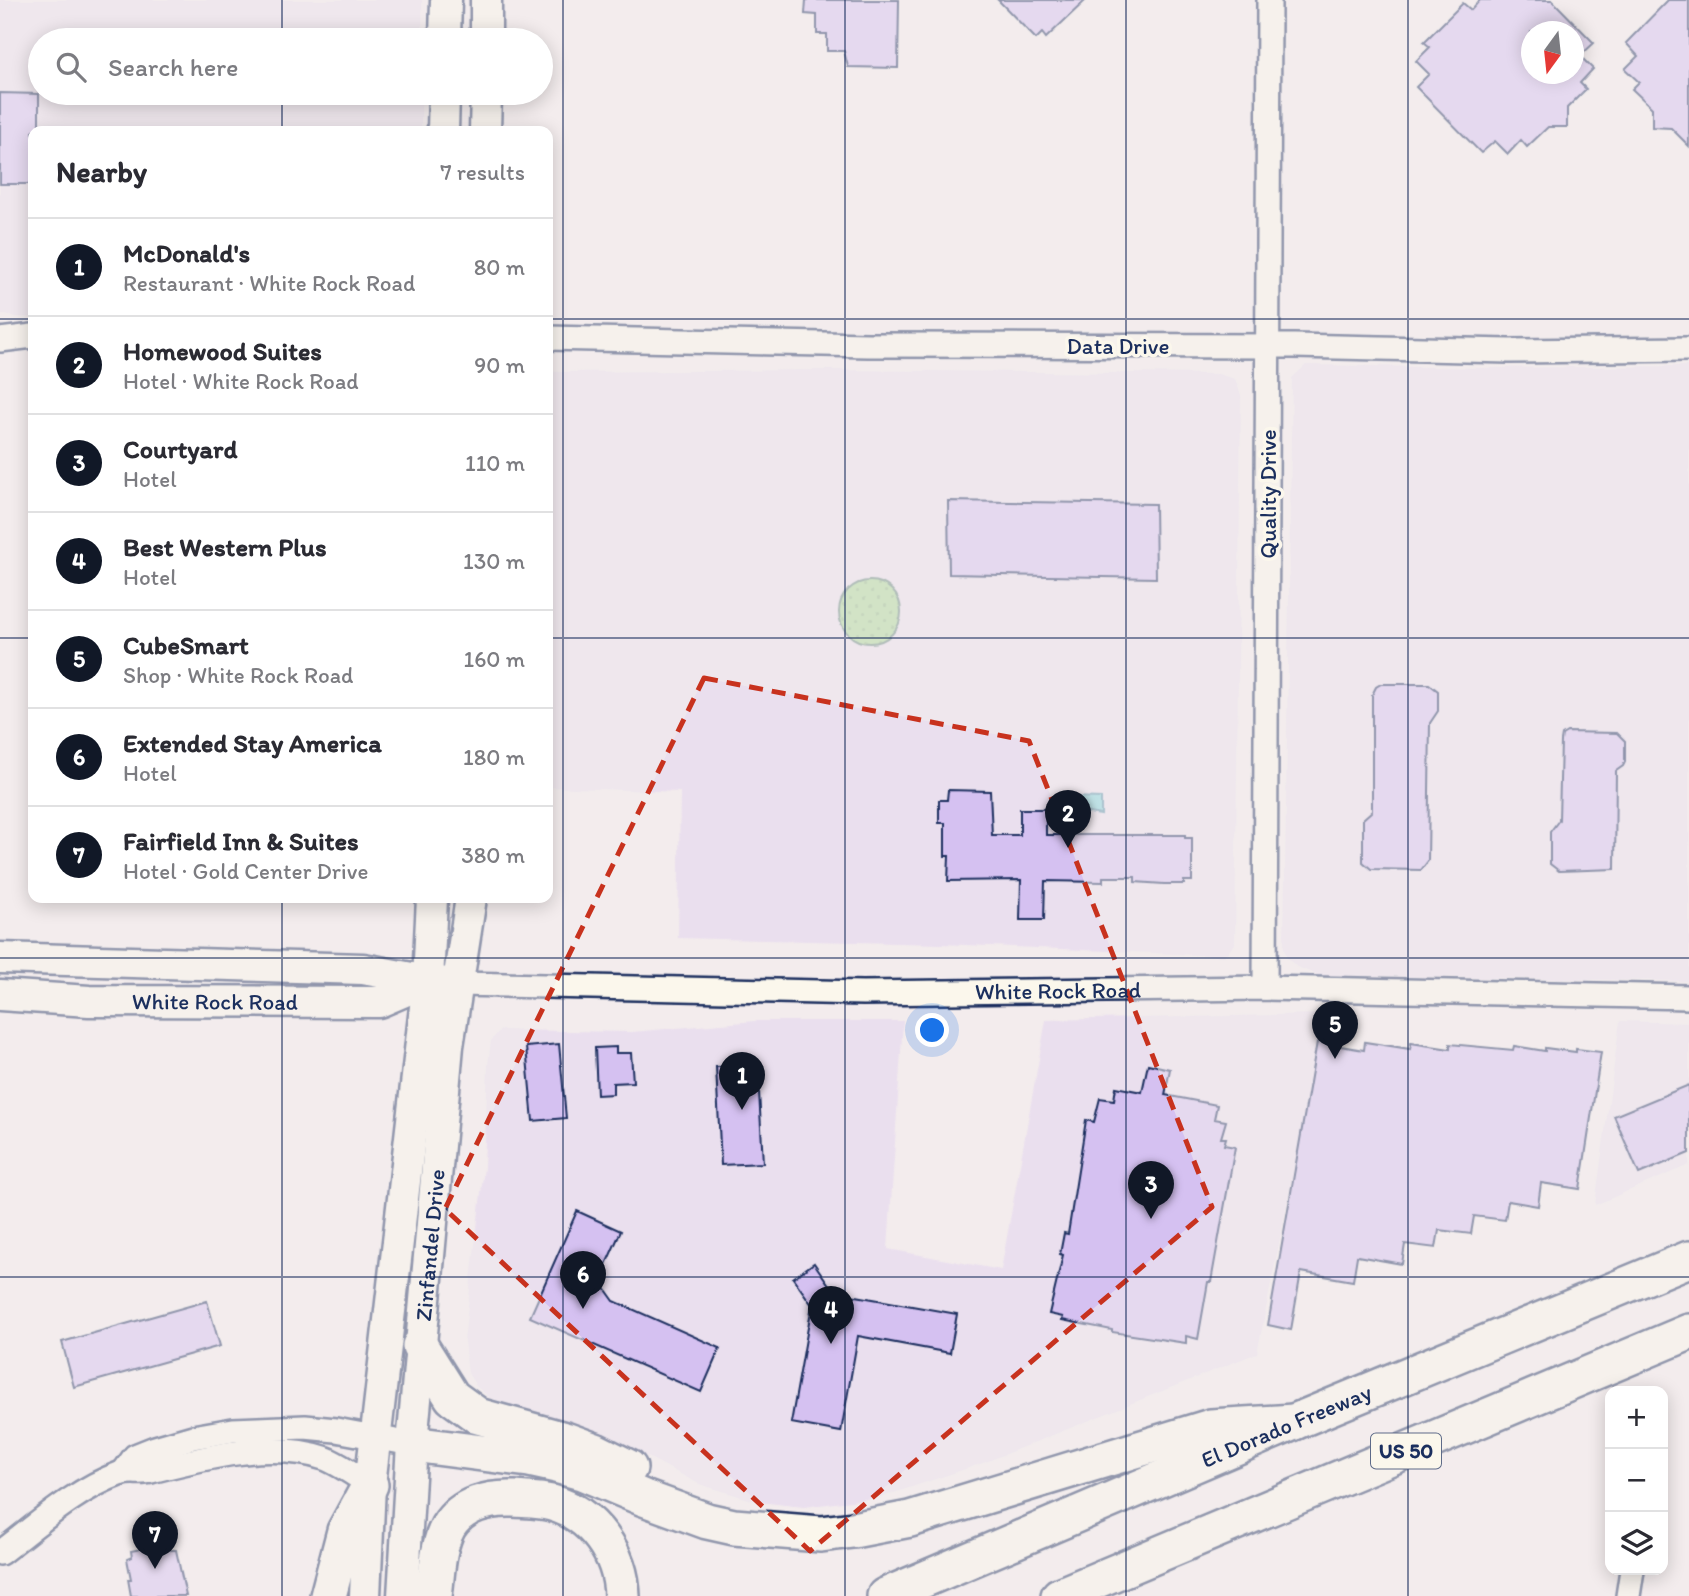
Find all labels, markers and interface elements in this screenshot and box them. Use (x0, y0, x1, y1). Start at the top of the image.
north arrow (1521, 21, 1584, 84)
search box (28, 28, 553, 105)
icon: search (52, 48, 90, 86)
text: Search here (108, 51, 238, 83)
text: Nearby (56, 153, 147, 190)
text: 7 results (440, 158, 525, 186)
text: McDonald's (123, 237, 250, 269)
text: 1 (74, 253, 84, 281)
text: 80 m (474, 253, 525, 281)
text: Restaurant · White Rock Road (123, 269, 415, 297)
street label: Data Drive (1067, 332, 1169, 360)
text: Homewood Suites (123, 335, 322, 367)
text: 2 (73, 351, 85, 379)
text: 90 m (474, 351, 525, 379)
text: Hotel · White Rock Road (123, 367, 359, 395)
street label: Quality Drive (1254, 429, 1282, 559)
text: Courtyard (123, 433, 237, 465)
text: 3 (73, 449, 85, 477)
text: 110 m (465, 449, 525, 477)
text: Hotel (123, 465, 177, 493)
text: Best Western Plus (123, 531, 326, 563)
text: 4 (72, 547, 86, 575)
text: 130 m (463, 547, 525, 575)
text: Hotel (123, 563, 177, 591)
text: CubeSmart (123, 629, 249, 661)
text: 5 (73, 645, 85, 673)
text: 160 m (463, 645, 525, 673)
text: Shop · White Rock Road (123, 661, 353, 689)
text: Extended Stay America (123, 727, 382, 759)
text: 6 (73, 743, 85, 771)
text: 180 m (463, 743, 525, 771)
text: Hotel (123, 759, 177, 787)
pin: 2 (1045, 790, 1091, 848)
text: Fairfield Inn & Suites (123, 825, 359, 857)
text: 7 (73, 841, 85, 869)
text: 380 m (461, 841, 525, 869)
text: Hotel · Gold Center Drive (123, 857, 368, 885)
street label: White Rock Road (975, 976, 1141, 1006)
street label: White Rock Road (132, 987, 298, 1016)
pin: 5 (1312, 1001, 1358, 1059)
your location (915, 1013, 949, 1047)
pin: 1 (719, 1052, 765, 1110)
pin: 3 (1128, 1161, 1174, 1219)
street label: Zinfandel Drive (409, 1168, 451, 1322)
pin: 6 (560, 1251, 606, 1309)
pin: 4 (808, 1286, 854, 1344)
street label: El Dorado Freeway (1197, 1378, 1376, 1474)
map controls (1605, 1386, 1668, 1575)
button: + (1605, 1386, 1668, 1449)
road number: US 50 (1371, 1434, 1441, 1468)
button: − (1605, 1449, 1668, 1512)
pin: 7 (132, 1511, 178, 1569)
button: layers (1605, 1512, 1668, 1575)

